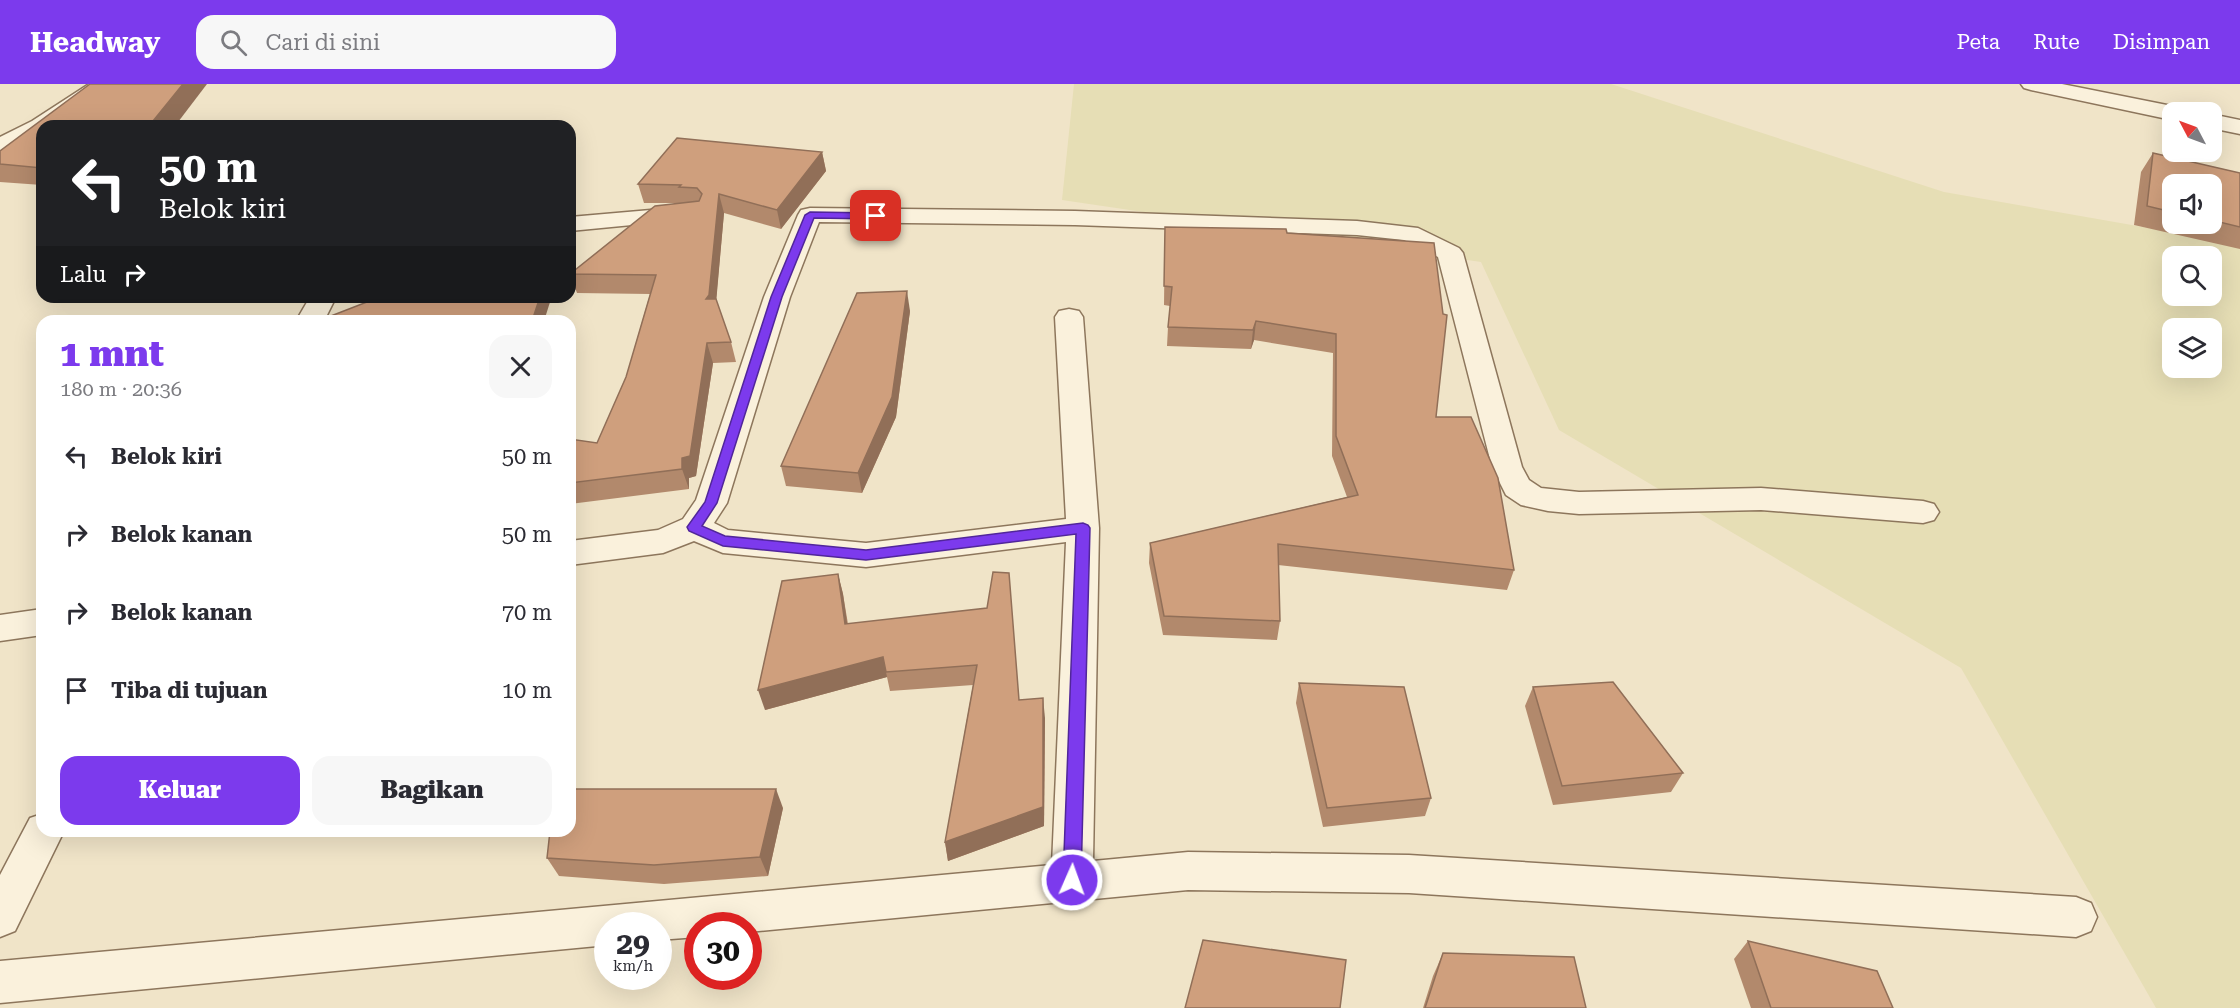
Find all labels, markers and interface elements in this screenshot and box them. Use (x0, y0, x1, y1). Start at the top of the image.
search box (196, 15, 616, 69)
text: Headway (30, 26, 160, 59)
icon: search (217, 26, 250, 59)
text: Cari di sini (265, 30, 380, 55)
text: Peta (1957, 30, 2000, 54)
text: Rute (2033, 30, 2080, 54)
text: Disimpan (2113, 30, 2210, 54)
north arrow (2162, 102, 2222, 162)
map controls (2162, 102, 2222, 378)
text: 50 m (159, 143, 257, 192)
icon: left (60, 144, 138, 222)
button: sound (2162, 174, 2222, 234)
pin (850, 190, 901, 241)
text: Belok kiri (159, 193, 286, 225)
icon: arrive (859, 199, 892, 232)
button: search (2162, 246, 2222, 306)
icon: right (118, 258, 151, 291)
text: Lalu (60, 262, 106, 287)
button: layers (2162, 318, 2222, 378)
text: 1 mnt (60, 333, 164, 375)
button: close (489, 335, 552, 398)
text: 180 m · 20:36 (60, 377, 182, 401)
icon: left (60, 440, 93, 473)
text: Belok kiri (111, 444, 222, 469)
text: 50 m (502, 444, 552, 469)
icon: right (60, 518, 93, 551)
text: Belok kanan (111, 522, 252, 547)
text: 50 m (502, 522, 552, 547)
icon: right (60, 596, 93, 629)
text: Belok kanan (111, 600, 252, 625)
text: 70 m (502, 600, 552, 625)
icon: arrive (60, 674, 93, 707)
text: Tiba di tujuan (111, 678, 267, 703)
text: 10 m (502, 678, 552, 703)
button: Keluar (60, 756, 300, 825)
button: Bagikan (312, 756, 552, 825)
position arrow (1040, 848, 1104, 912)
speed limit sign: 30 (684, 912, 762, 990)
text: 29 (616, 926, 650, 961)
text: km/h (613, 957, 653, 975)

